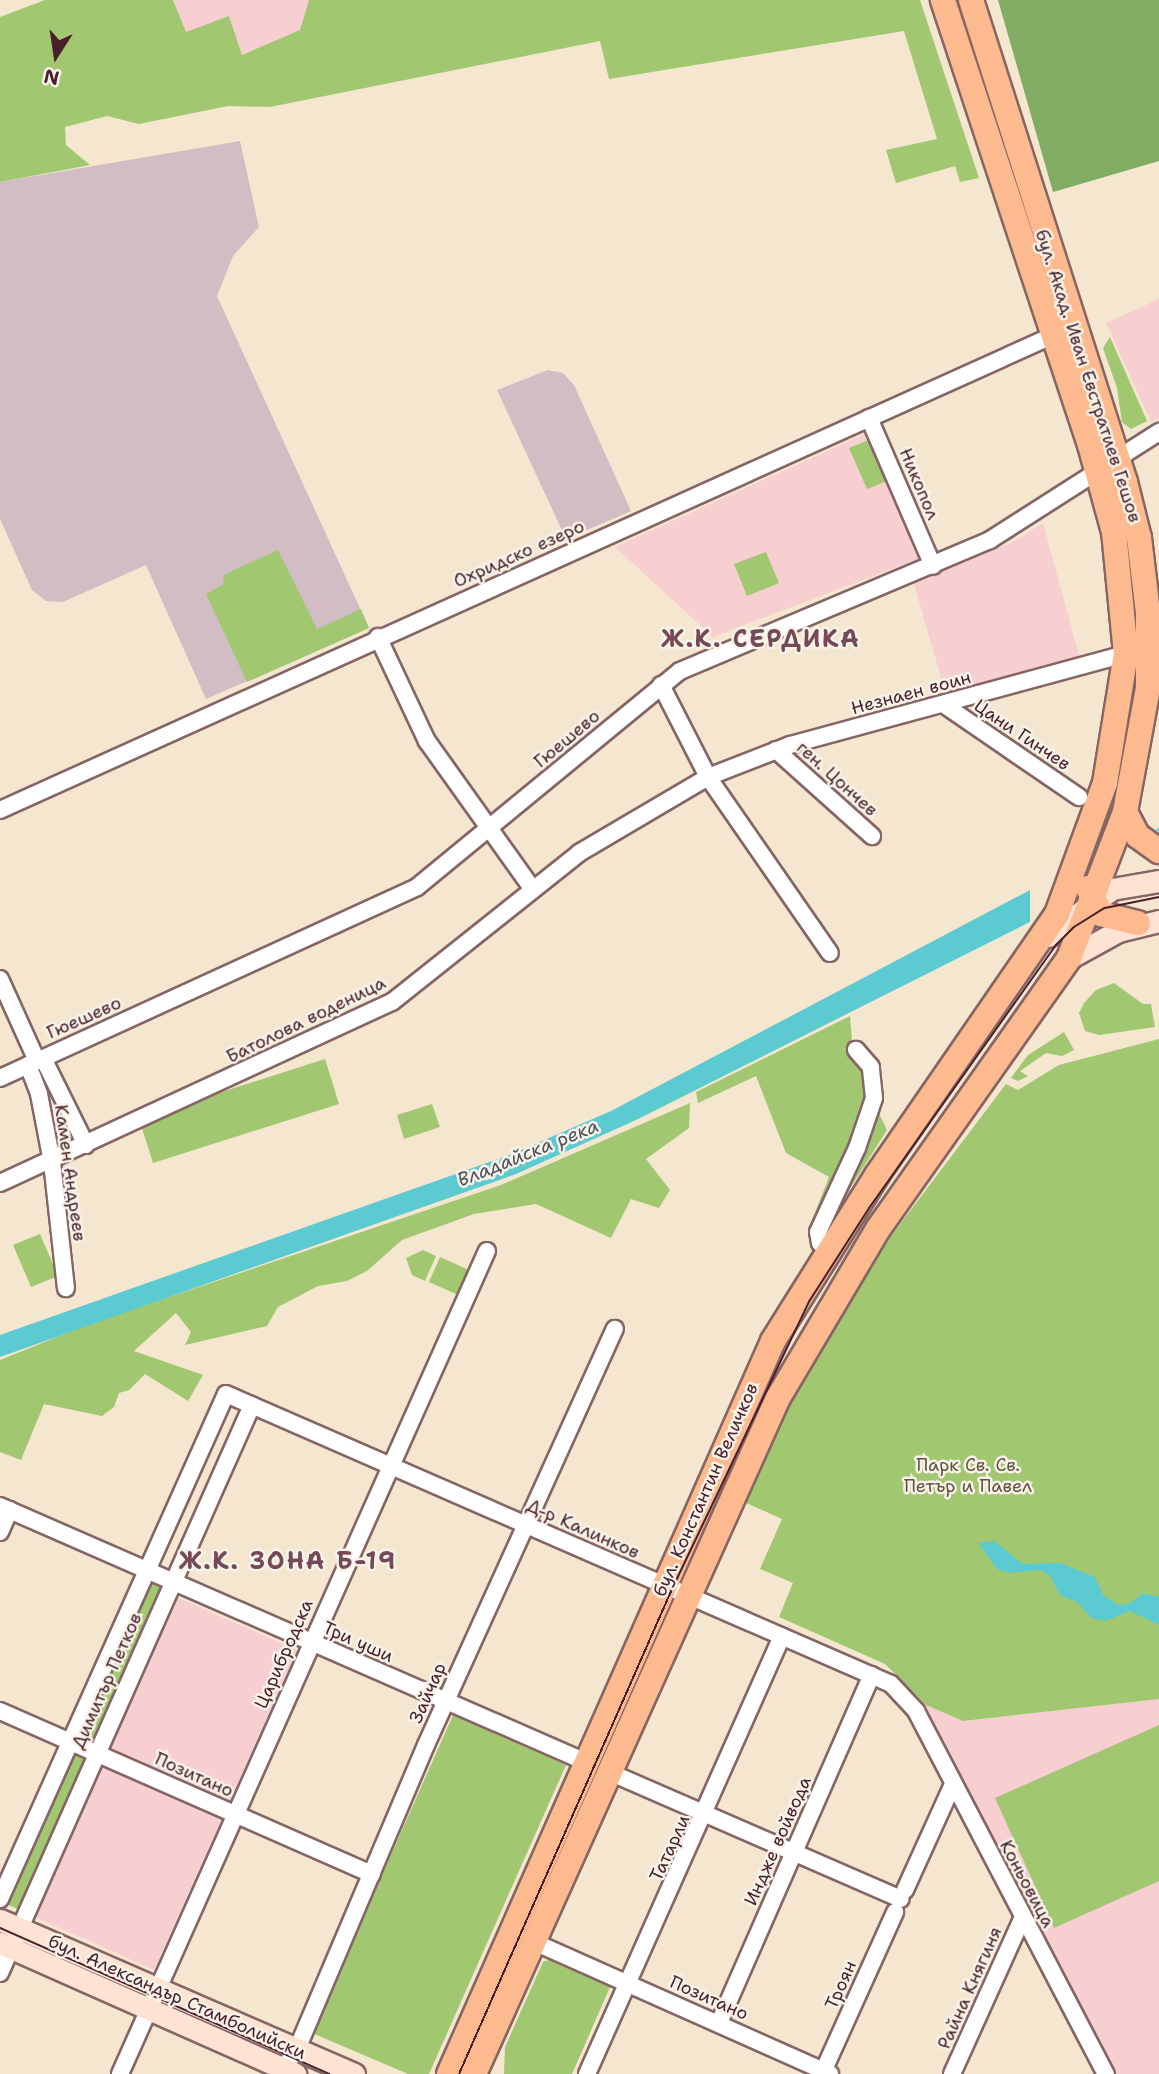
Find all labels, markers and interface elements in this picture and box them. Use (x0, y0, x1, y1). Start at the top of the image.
north arrow (21, 21, 91, 91)
text: N (42, 63, 61, 91)
street label: бул. Акад. Иван Евстратиев Гешов (1030, 227, 1146, 525)
street label: Никопол (894, 445, 944, 523)
street label: Охридско езеро (450, 515, 588, 593)
district label: Ж.К. СЕРДИКА (663, 626, 859, 654)
street label: Незнаен воин (849, 667, 973, 719)
street label: Цани Гинчев (970, 695, 1074, 775)
street label: Гюешево (530, 705, 604, 773)
street label: ген. Цончев (792, 737, 882, 821)
street label: Батолова воденица (223, 972, 389, 1068)
street label: Гюешево (43, 992, 125, 1044)
street label: Камен Андреев (50, 1103, 90, 1243)
water label: Владайска река (454, 1114, 602, 1192)
street label: бул. Константин Величков (649, 1380, 763, 1600)
park label: Парк Св. Св. Петър и Павел (904, 1455, 1032, 1498)
street label: Д-р Калинков (523, 1495, 643, 1563)
district label: Ж.К. ЗОНА Б-19 (181, 1548, 395, 1576)
street label: Царибродска (250, 1596, 318, 1712)
street label: Димитър Петков (67, 1610, 147, 1752)
street label: Три уши (319, 1617, 397, 1667)
street label: Зайчар (405, 1659, 451, 1727)
street label: Позитано (151, 1748, 237, 1802)
street label: Индже войвода (740, 1773, 816, 1909)
street label: Татарли (645, 1811, 695, 1885)
street label: Коньовица (995, 1837, 1059, 1931)
street label: Райна Княгиня (933, 1923, 1007, 2053)
street label: бул. Александър Стамболийски (45, 1930, 309, 2064)
street label: Троян (821, 1957, 861, 2013)
street label: Позитано (666, 1971, 752, 2025)

